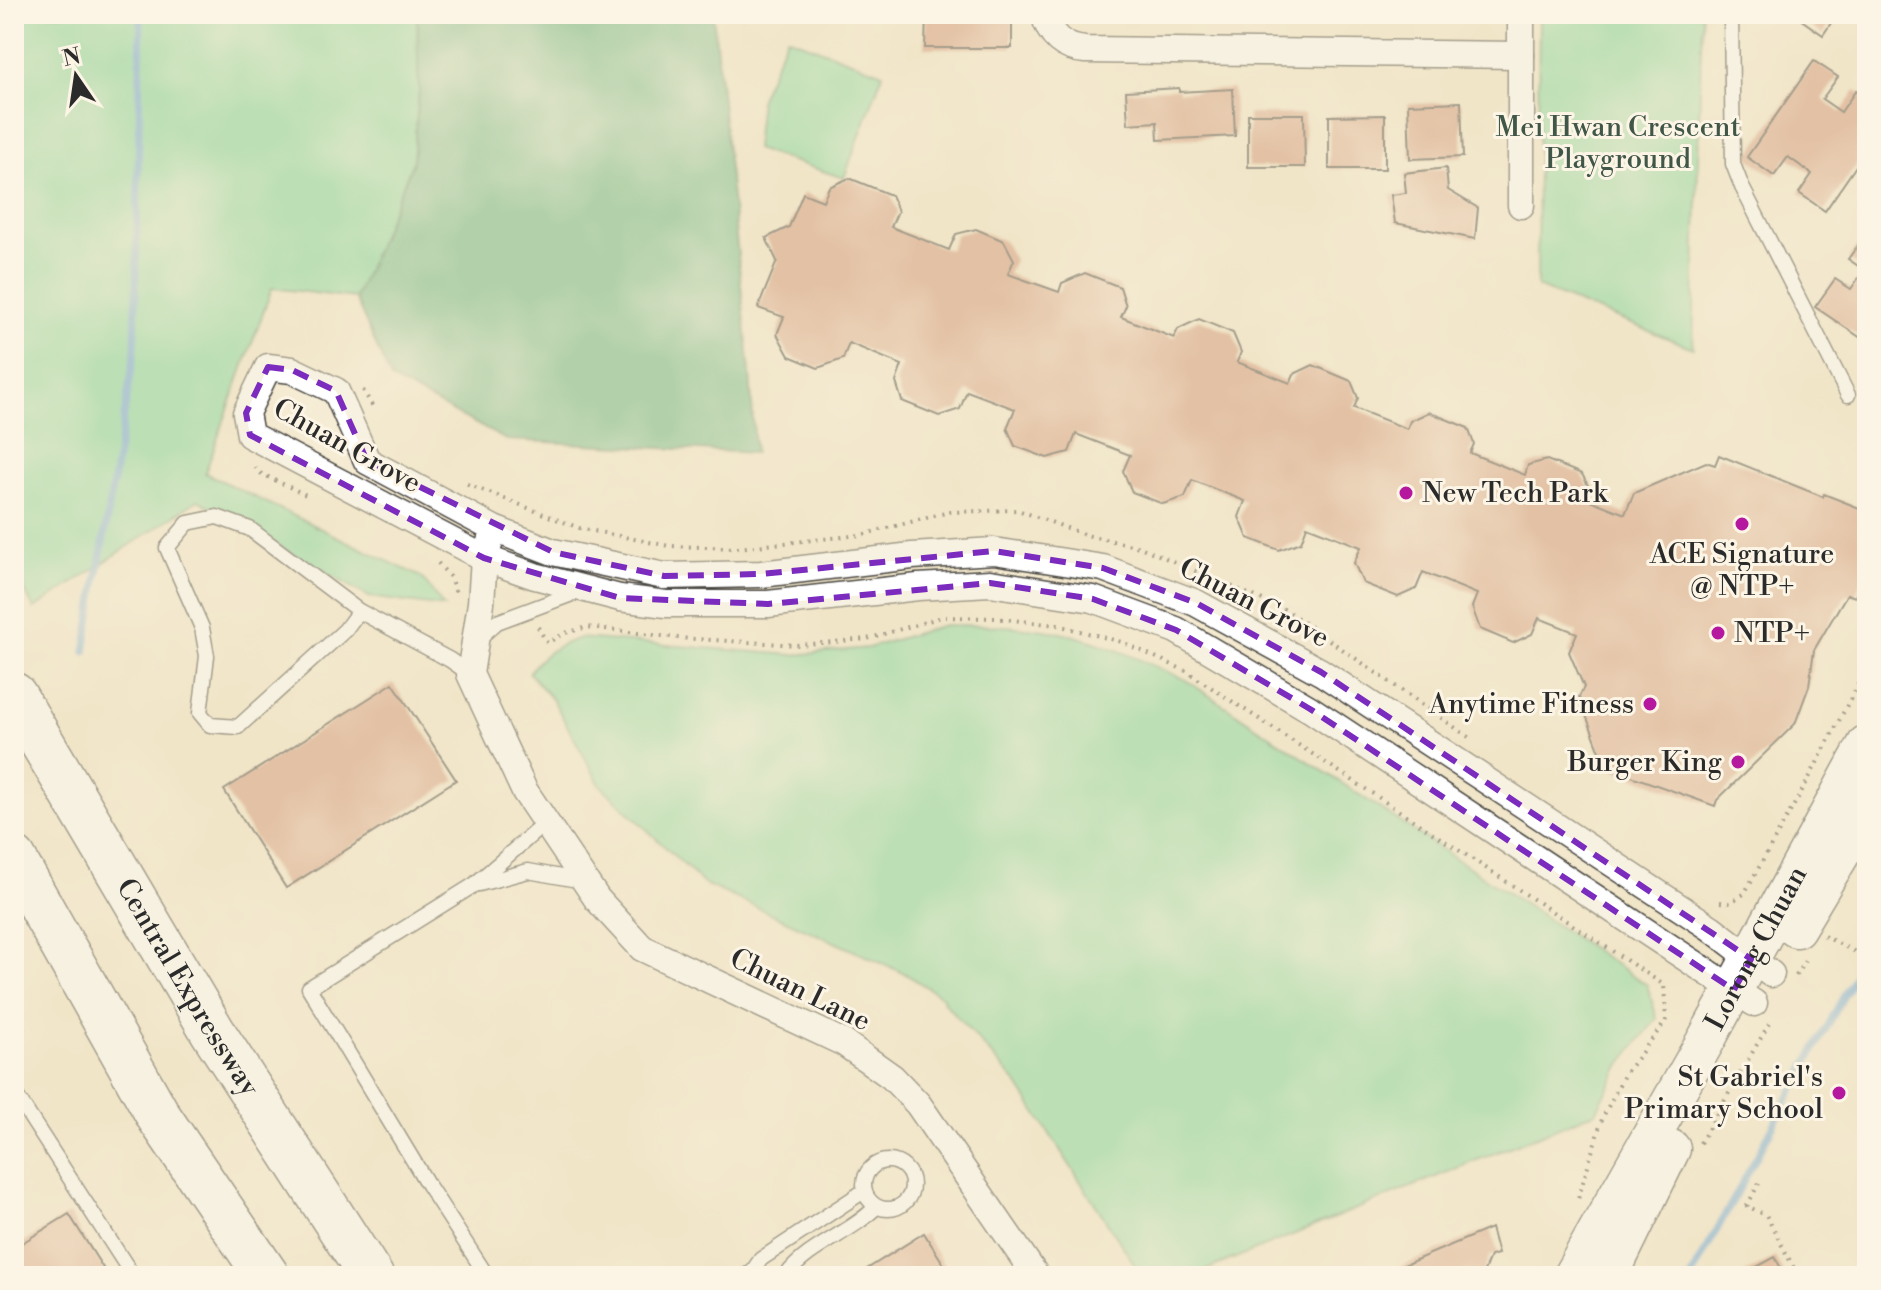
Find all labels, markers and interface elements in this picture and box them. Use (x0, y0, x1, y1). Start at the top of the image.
north arrow (36, 36, 116, 116)
text: N (60, 43, 84, 73)
park label: Mei Hwan Crescent Playground (1496, 110, 1740, 177)
street label: Chuan Grove (267, 391, 427, 501)
place label: New Tech Park (1422, 476, 1609, 511)
marker: New Tech Park (1397, 484, 1415, 502)
marker: ACE Signature @ NTP+ (1733, 515, 1751, 533)
place label: ACE Signature @ NTP+ (1649, 537, 1834, 604)
street label: Chuan Grove (1173, 550, 1335, 656)
place label: NTP+ (1734, 616, 1810, 651)
marker: NTP+ (1709, 624, 1727, 642)
place label: Anytime Fitness (1428, 687, 1634, 722)
marker: Anytime Fitness (1641, 695, 1659, 713)
place label: Burger King (1566, 745, 1722, 780)
marker: Burger King (1729, 753, 1747, 771)
street label: Lorong Chuan (1697, 860, 1815, 1036)
street label: Central Expressway (109, 872, 267, 1103)
street label: Chuan Lane (724, 941, 876, 1039)
place label: St Gabriel's Primary School (1624, 1060, 1823, 1127)
marker: St Gabriel's Primary School (1830, 1084, 1848, 1102)

